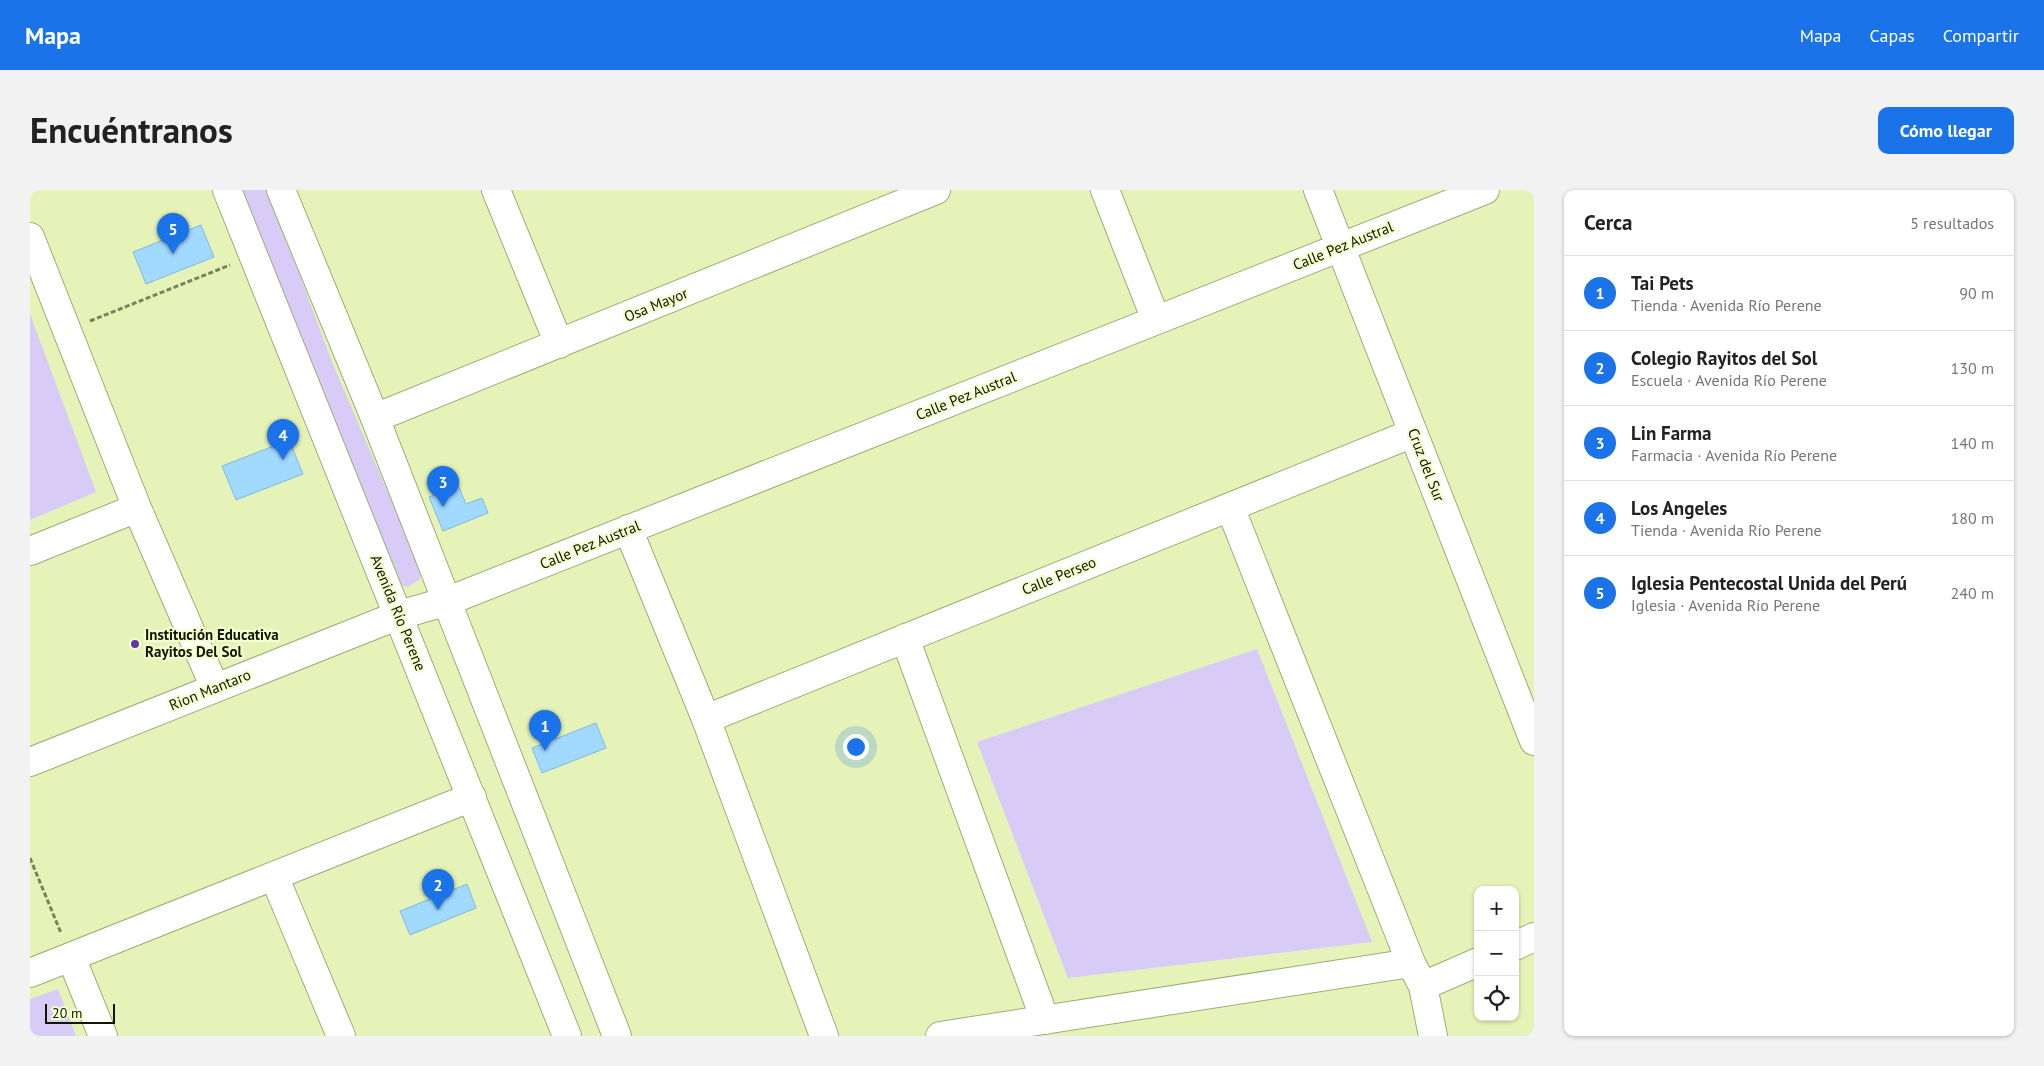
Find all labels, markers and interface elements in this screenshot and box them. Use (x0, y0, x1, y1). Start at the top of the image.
text: Mapa (25, 20, 81, 51)
text: Mapa (1800, 24, 1842, 47)
text: Capas (1870, 24, 1915, 47)
text: Compartir (1943, 24, 2019, 47)
text: Encuéntranos (30, 107, 233, 153)
button: Cómo llegar (1878, 107, 2014, 154)
text: Cerca (1584, 209, 1633, 236)
pin: 5 (157, 213, 189, 254)
text: 5 resultados (1910, 213, 1994, 233)
street label: Calle Pez Austral (1290, 217, 1396, 274)
text: Tai Pets (1631, 271, 1694, 295)
street label: Osa Mayor (621, 283, 691, 326)
text: 1 (1595, 283, 1605, 303)
text: 90 m (1959, 283, 1994, 303)
text: Tienda · Avenida Río Perene (1631, 295, 1822, 315)
text: Colegio Rayitos del Sol (1631, 346, 1817, 370)
text: 2 (1595, 358, 1605, 378)
text: 130 m (1951, 358, 1994, 378)
street label: Calle Pez Austral (913, 367, 1019, 424)
text: Escuela · Avenida Río Perene (1631, 370, 1827, 390)
pin: 4 (267, 419, 299, 460)
text: Lin Farma (1631, 421, 1712, 445)
street label: Cruz del Sur (1404, 425, 1449, 504)
text: 3 (1595, 433, 1605, 453)
text: 140 m (1951, 433, 1994, 453)
text: Farmacia · Avenida Río Perene (1631, 445, 1837, 465)
pin: 3 (427, 466, 459, 507)
text: Los Angeles (1631, 496, 1727, 520)
text: 4 (1595, 508, 1605, 528)
text: 180 m (1951, 508, 1994, 528)
street label: Calle Pez Austral (537, 516, 643, 573)
text: Tienda · Avenida Río Perene (1631, 520, 1822, 540)
street label: Avenida Río Perene (367, 552, 430, 674)
street label: Calle Perseo (1019, 552, 1099, 599)
text: Iglesia Pentecostal Unida del Perú (1631, 571, 1907, 595)
text: 5 (1595, 583, 1605, 603)
text: 240 m (1951, 583, 1994, 603)
text: Iglesia · Avenida Río Perene (1631, 595, 1820, 615)
place label: Institución Educativa Rayitos Del Sol (145, 625, 279, 661)
marker: Institución Educativa Rayitos Del Sol (129, 638, 141, 650)
street label: Rion Mantaro (166, 665, 253, 715)
pin: 1 (529, 710, 561, 751)
your location (843, 734, 869, 760)
pin: 2 (422, 869, 454, 910)
map controls (1474, 886, 1519, 1021)
button: + (1474, 886, 1519, 931)
button: − (1474, 931, 1519, 976)
button: locate (1474, 976, 1519, 1021)
scale bar (45, 1001, 115, 1024)
text: 20 m (52, 1004, 82, 1022)

